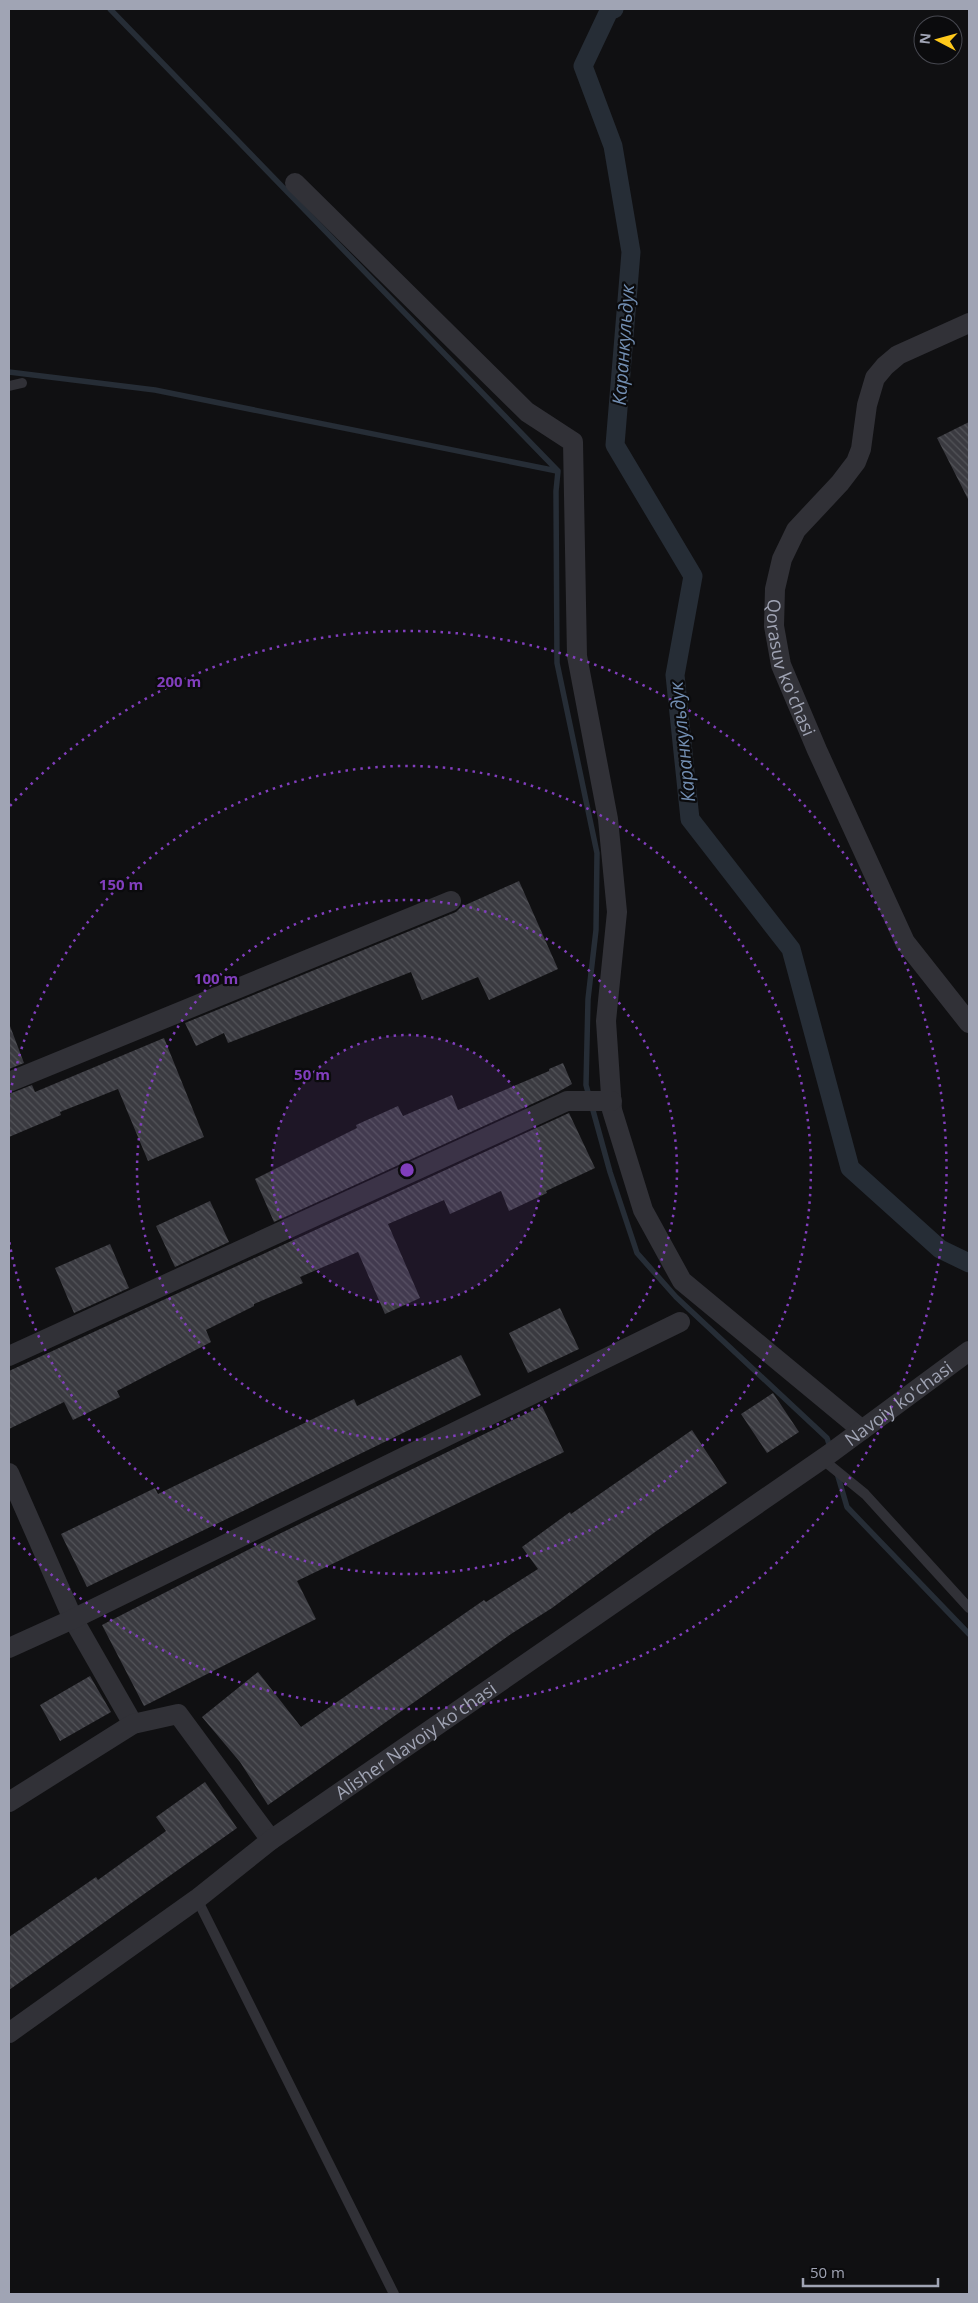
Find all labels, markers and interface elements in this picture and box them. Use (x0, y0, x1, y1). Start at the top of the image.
north arrow (913, 15, 963, 65)
text: N (915, 32, 935, 45)
water label: Каранкульдук (606, 283, 640, 406)
street label: Qorasuv ko'chasi (762, 599, 822, 740)
text: 200 m (157, 671, 201, 691)
water label: Каранкульдук (663, 680, 701, 804)
text: 150 m (99, 874, 143, 894)
text: 100 m (194, 968, 238, 988)
text: 50 m (294, 1064, 330, 1084)
centre of rings (398, 1161, 416, 1179)
street label: Navoiy ko'chasi (839, 1355, 957, 1451)
street label: Alisher Navoiy ko'chasi (330, 1676, 501, 1804)
scale bar (803, 2256, 938, 2288)
text: 50 m (810, 2262, 845, 2282)

